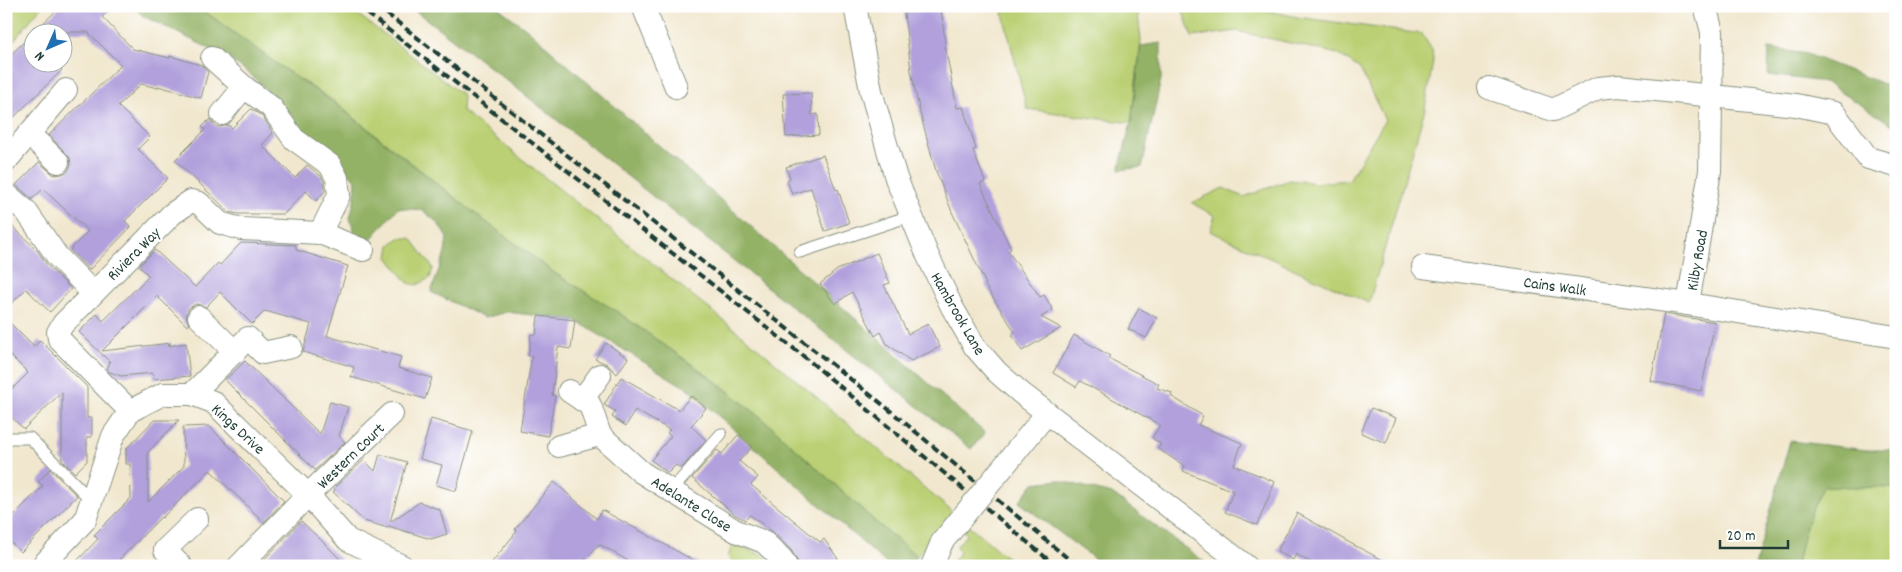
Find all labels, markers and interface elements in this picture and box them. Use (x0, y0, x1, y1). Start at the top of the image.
north arrow (22, 22, 72, 72)
text: N (31, 46, 50, 65)
street label: Riviera Way (103, 222, 167, 287)
street label: Kilby Road (1682, 228, 1715, 293)
street label: Hambrook Lane (924, 268, 990, 360)
street label: Cains Walk (1522, 272, 1588, 303)
street label: Kings Drive (205, 399, 269, 461)
street label: Western Court (313, 418, 391, 495)
street label: Adelante Close (646, 471, 735, 539)
scale bar (1720, 517, 1787, 549)
text: 20 m (1727, 526, 1755, 548)

